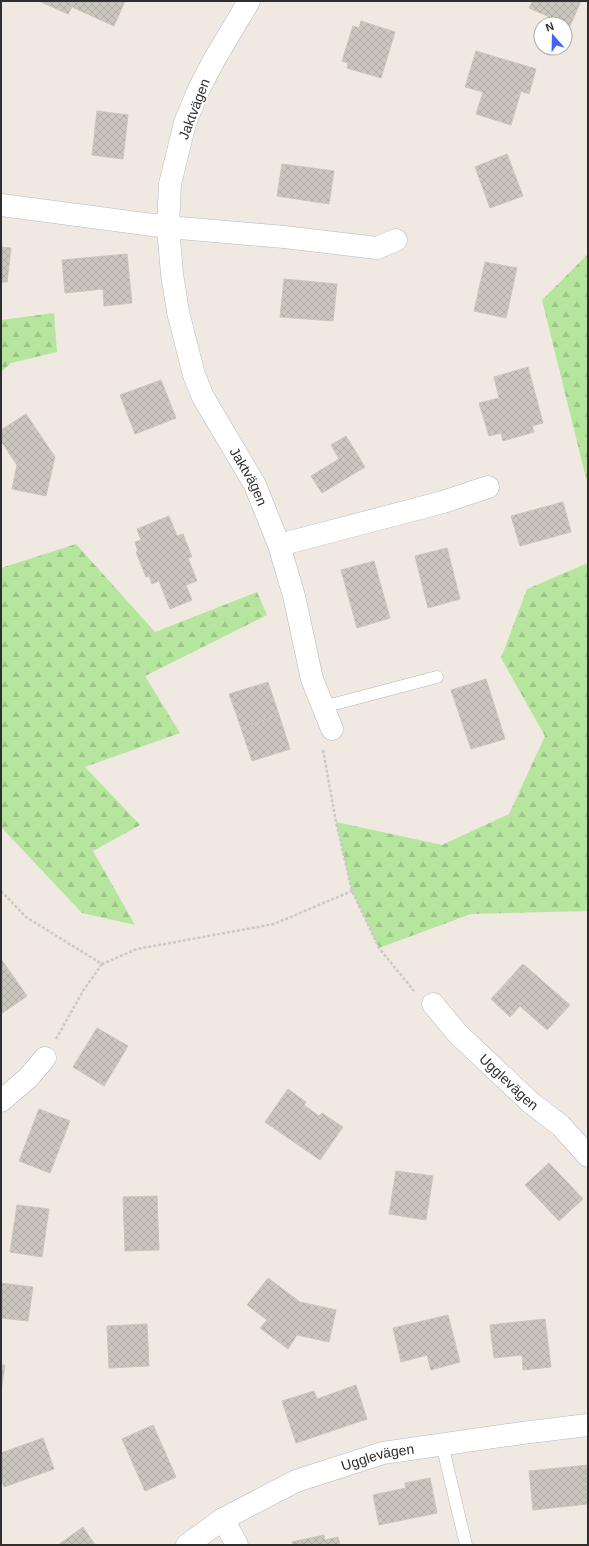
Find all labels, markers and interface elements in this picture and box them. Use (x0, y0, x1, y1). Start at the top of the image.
north arrow (533, 16, 573, 56)
text: N (544, 20, 555, 34)
street label: Jaktvägen (175, 76, 213, 142)
street label: Jaktvägen (227, 444, 270, 508)
street label: Ugglevägen (476, 1051, 541, 1113)
street label: Ugglevägen (339, 1441, 415, 1474)

